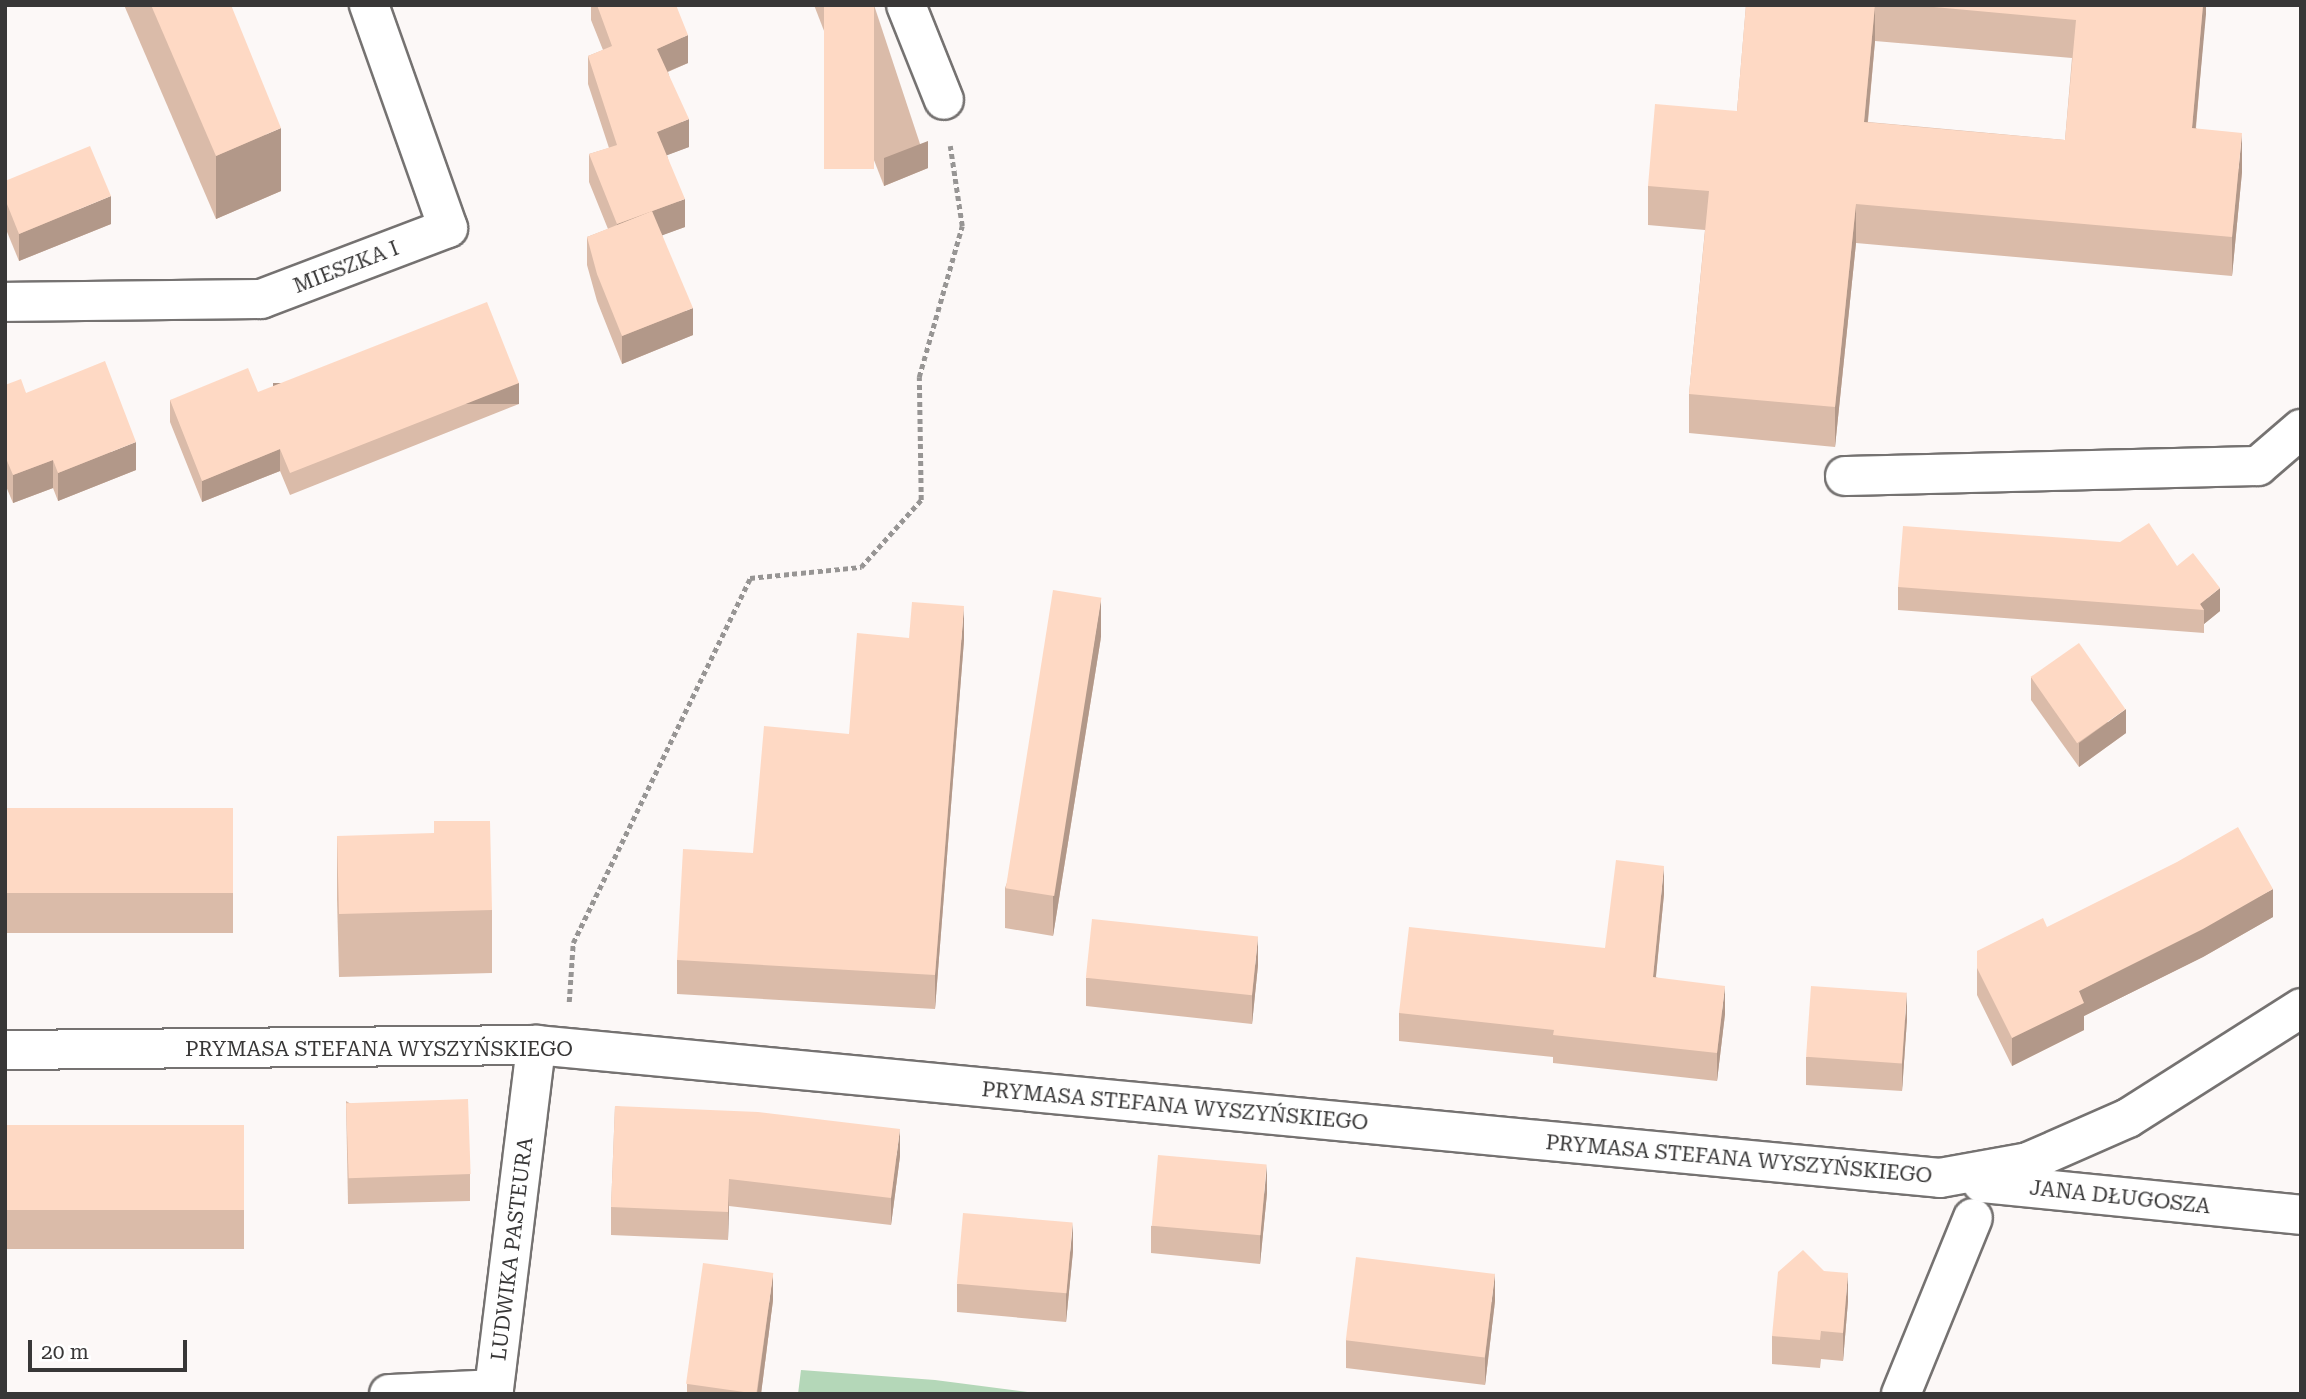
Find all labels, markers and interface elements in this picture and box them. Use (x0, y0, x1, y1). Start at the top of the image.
street label: MIESZKA I (290, 235, 402, 299)
street label: PRYMASA STEFANA WYSZYŃSKIEGO (185, 1036, 573, 1062)
street label: PRYMASA STEFANA WYSZYŃSKIEGO (981, 1077, 1369, 1135)
street label: PRYMASA STEFANA WYSZYŃSKIEGO (1545, 1130, 1933, 1188)
street label: LUDWIKA PASTEURA (486, 1136, 538, 1362)
street label: JANA DŁUGOSZA (2028, 1175, 2212, 1219)
scale bar (32, 1326, 191, 1370)
text: 20 m (41, 1340, 89, 1364)

